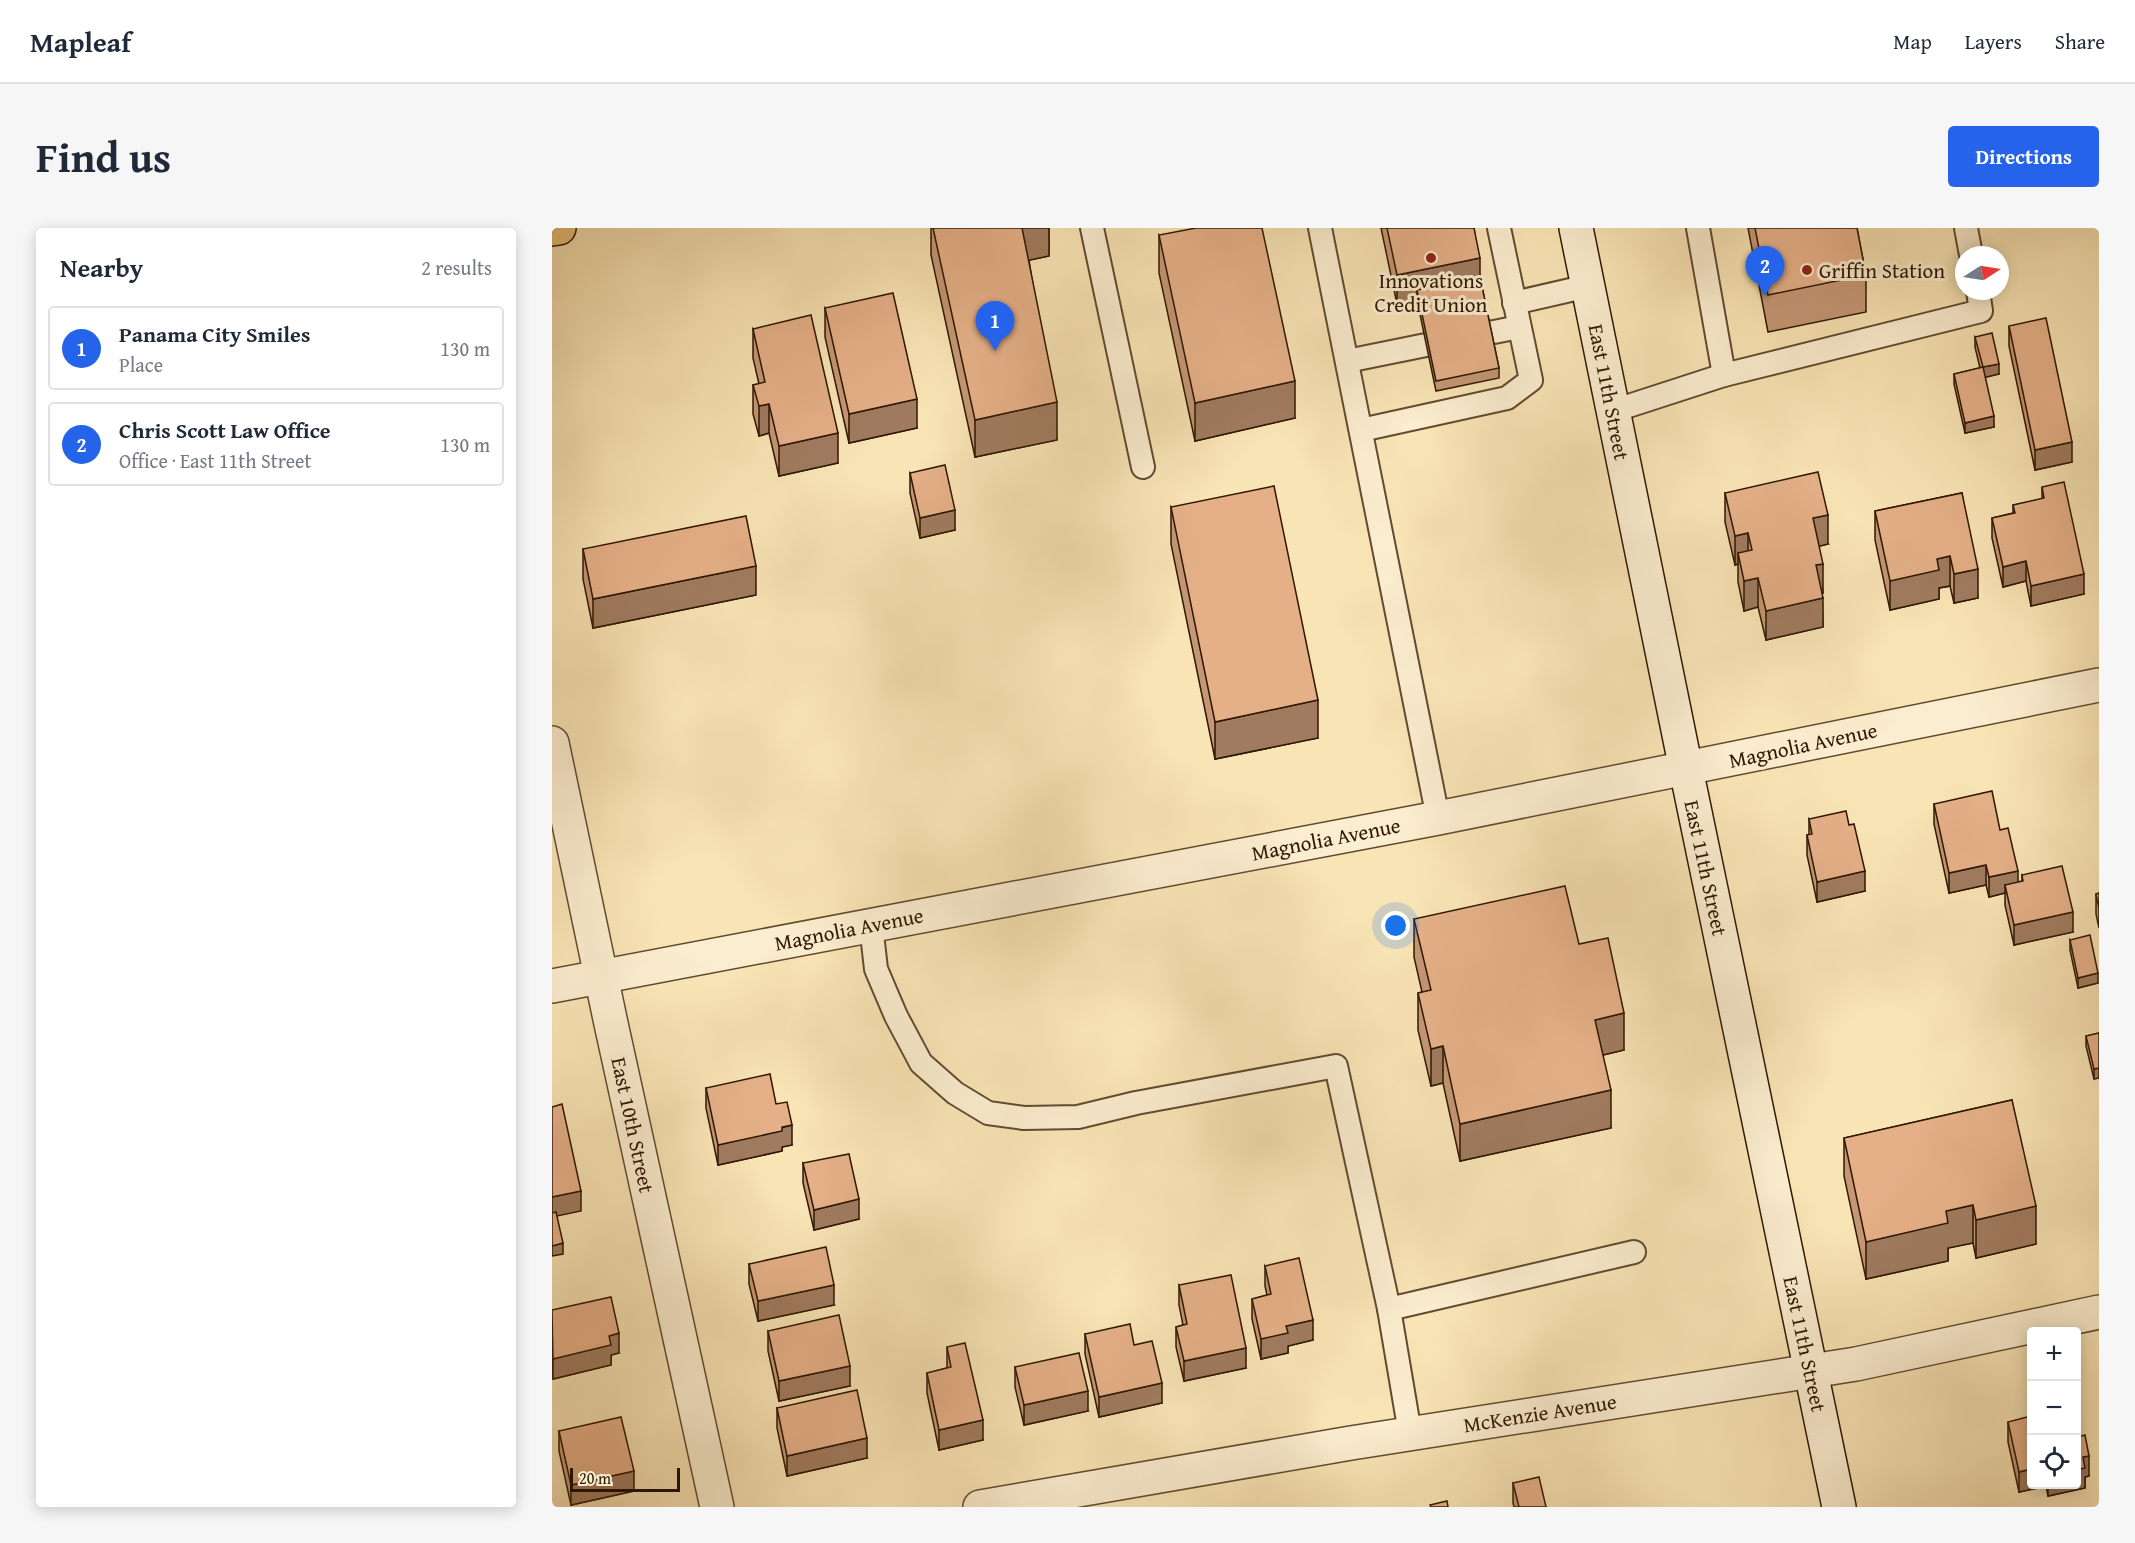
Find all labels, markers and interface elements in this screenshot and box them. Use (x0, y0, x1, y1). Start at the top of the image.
text: Mapleaf (30, 21, 131, 62)
text: Map (1893, 26, 1932, 57)
text: Layers (1965, 26, 2022, 57)
text: Share (2055, 26, 2105, 57)
text: Find us (36, 126, 171, 187)
button: Directions (1948, 126, 2099, 187)
north arrow (1955, 246, 2009, 300)
pin: 2 (1746, 247, 1784, 296)
text: Nearby (60, 248, 143, 287)
marker: Innovations Credit Union (1424, 251, 1438, 265)
text: 2 results (421, 253, 492, 282)
place label: Griffin Station (1819, 255, 1945, 286)
marker: Griffin Station (1800, 263, 1814, 277)
place label: Innovations Credit Union (1375, 265, 1488, 320)
pin: 1 (976, 302, 1014, 351)
text: Panama City Smiles (119, 318, 310, 350)
street label: East 11th Street (1581, 321, 1638, 463)
text: 1 (76, 334, 87, 363)
text: 130 m (440, 334, 490, 363)
text: Place (119, 350, 163, 379)
text: Chris Scott Law Office (119, 414, 331, 446)
text: 2 (76, 430, 87, 459)
text: 130 m (440, 430, 490, 459)
text: Office · East 11th Street (119, 446, 312, 475)
street label: Magnolia Avenue (1726, 714, 1880, 776)
street label: East 11th Street (1676, 797, 1736, 939)
street label: Magnolia Avenue (1249, 809, 1403, 869)
street label: Magnolia Avenue (772, 899, 926, 959)
your location (1381, 911, 1410, 940)
street label: East 10th Street (603, 1054, 663, 1196)
street label: East 11th Street (1775, 1273, 1835, 1415)
map controls (2027, 1327, 2081, 1489)
button: + (2027, 1327, 2081, 1381)
button: − (2027, 1381, 2081, 1435)
street label: McKenzie Avenue (1461, 1386, 1619, 1440)
button: locate (2027, 1435, 2081, 1489)
scale bar (570, 1465, 680, 1492)
text: 20 m (579, 1466, 611, 1490)

